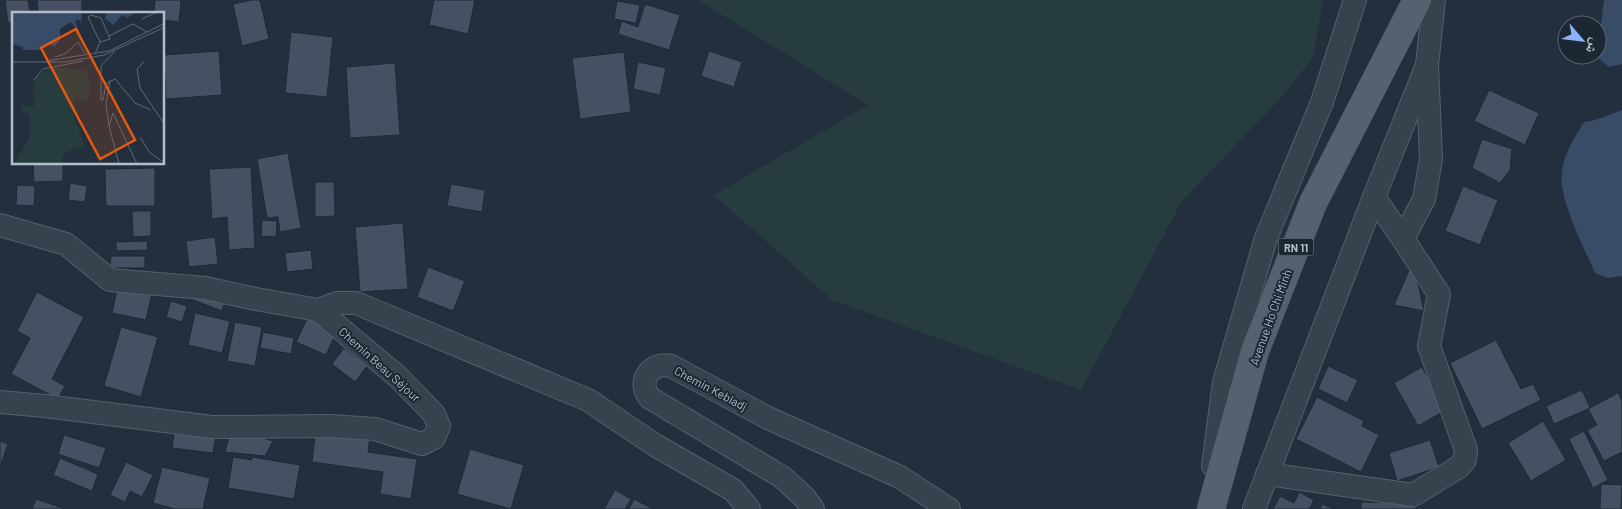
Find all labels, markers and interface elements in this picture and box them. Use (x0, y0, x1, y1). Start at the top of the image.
inset map (12, 12, 165, 165)
north arrow (1557, 15, 1607, 65)
text: ش (1582, 35, 1605, 57)
road number: RN 11 (1278, 238, 1314, 256)
street label: Avenue Ho Chi Minh (1246, 267, 1294, 367)
street label: Chemin Beau Séjour (337, 324, 424, 405)
street label: Chemin Kebladj (672, 363, 750, 413)

